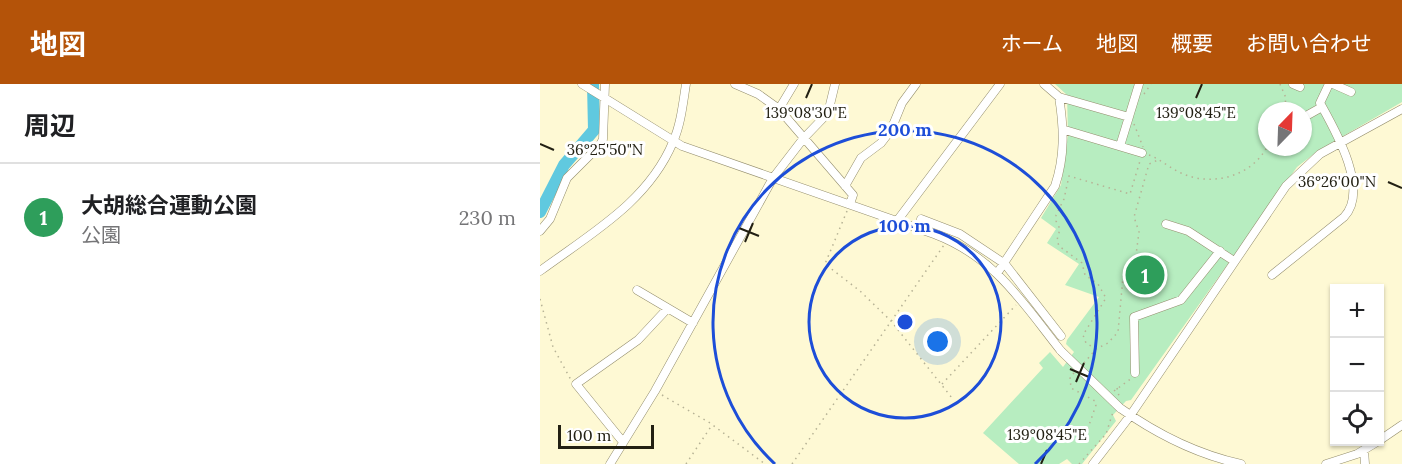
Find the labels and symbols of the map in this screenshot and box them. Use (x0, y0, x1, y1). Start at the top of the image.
north arrow (1258, 102, 1312, 156)
text: 139°08'30"E (765, 103, 847, 122)
text: 139°08'45"E (1156, 103, 1236, 122)
text: 200 m (878, 118, 932, 141)
text: 36°25'50"N (567, 140, 643, 159)
text: 36°26'00"N (1298, 172, 1376, 191)
text: 100 m (879, 214, 931, 237)
pin: 1 (1126, 252, 1164, 297)
centre of rings (895, 312, 915, 332)
your location (923, 327, 952, 356)
scale bar (558, 422, 654, 450)
text: 139°08'45"E (1007, 425, 1087, 444)

